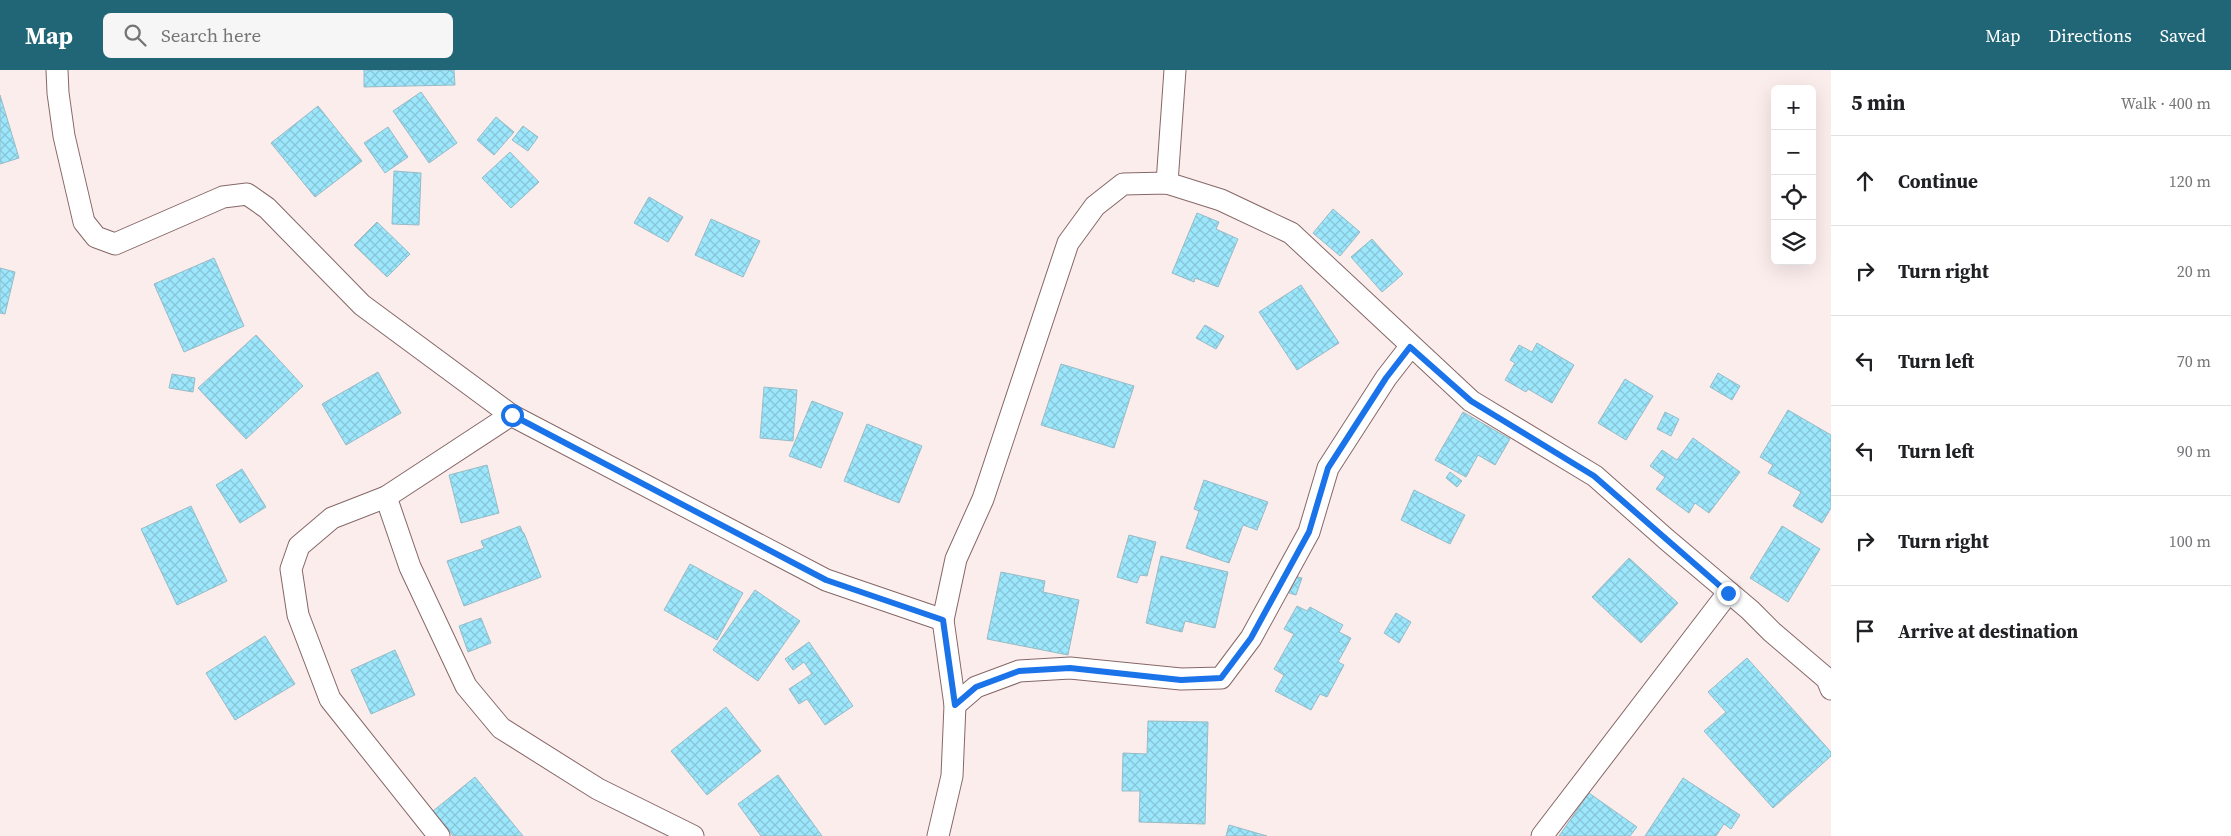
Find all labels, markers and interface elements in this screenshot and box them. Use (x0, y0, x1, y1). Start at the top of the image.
search box (103, 13, 453, 58)
text: Map (25, 19, 73, 52)
icon: search (121, 21, 149, 49)
text: Search here (161, 22, 261, 48)
text: Map (1985, 23, 2021, 48)
text: Directions (2049, 23, 2132, 48)
text: Saved (2160, 23, 2206, 48)
map controls (1771, 85, 1816, 265)
button: + (1771, 85, 1816, 130)
text: 5 min (1851, 88, 1906, 117)
text: Walk · 400 m (2121, 92, 2211, 114)
button: − (1771, 130, 1816, 175)
icon: ahead (1851, 167, 1879, 195)
text: Continue (1898, 168, 1978, 194)
text: 120 m (2169, 170, 2211, 192)
button: locate (1771, 175, 1816, 220)
button: layers (1771, 220, 1816, 265)
icon: right (1851, 257, 1879, 285)
text: Turn right (1898, 258, 1989, 284)
text: 20 m (2177, 260, 2211, 282)
icon: left (1851, 347, 1879, 375)
text: Turn left (1898, 348, 1974, 374)
text: 70 m (2177, 350, 2211, 372)
route start (501, 404, 524, 427)
icon: left (1851, 437, 1879, 465)
text: Turn left (1898, 438, 1974, 464)
text: 90 m (2177, 440, 2211, 462)
icon: right (1851, 527, 1879, 555)
text: Turn right (1898, 528, 1989, 554)
text: 100 m (2169, 530, 2211, 552)
route end (1717, 582, 1740, 605)
icon: arrive (1851, 617, 1879, 645)
text: Arrive at destination (1898, 618, 2078, 644)

